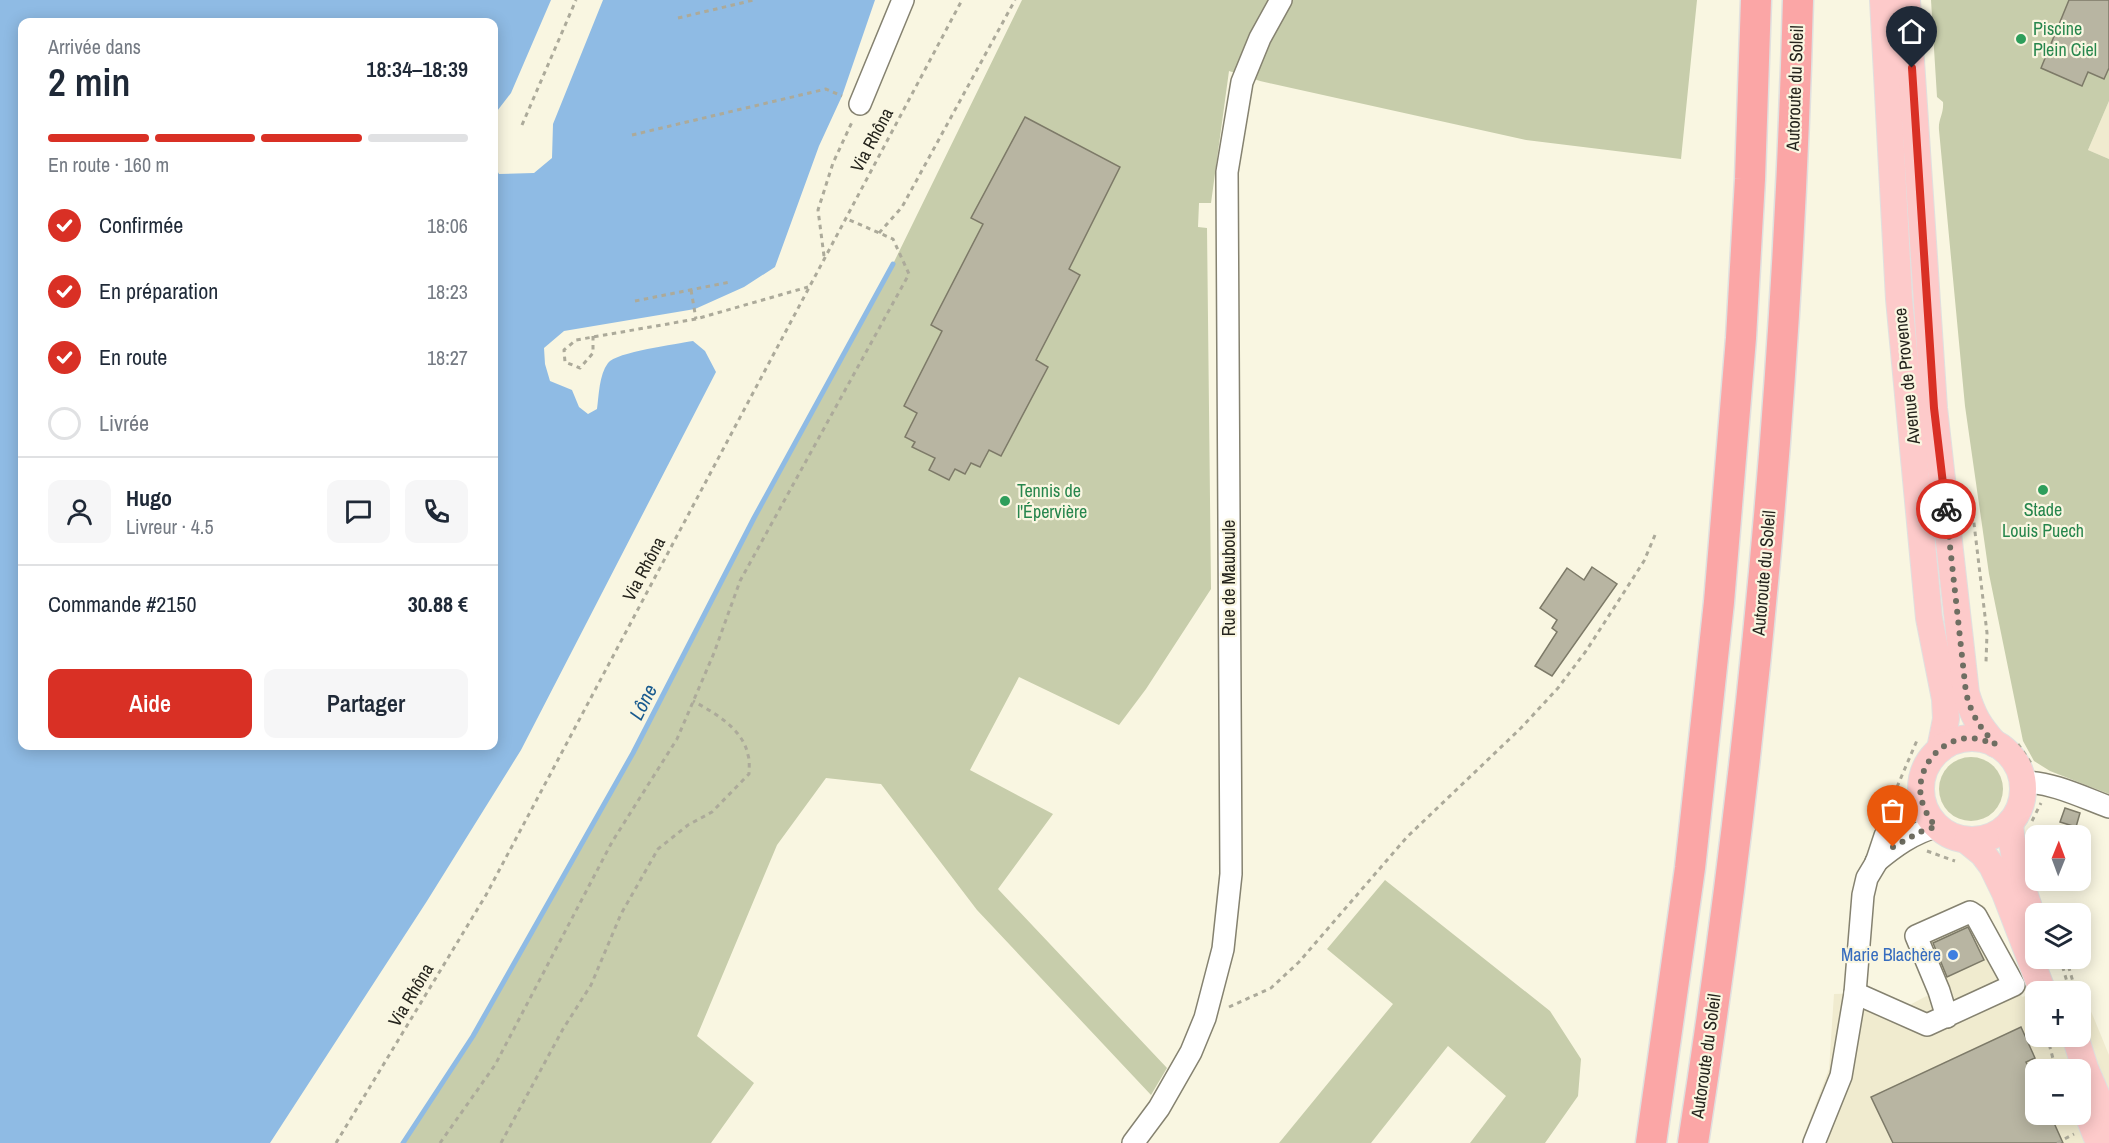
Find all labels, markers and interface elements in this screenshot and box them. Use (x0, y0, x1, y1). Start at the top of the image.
pin (1886, 6, 1937, 68)
icon: home (1895, 15, 1928, 48)
place label: Piscine Plein Ciel (2033, 16, 2097, 62)
street label: Autoroute du Soleil (1780, 25, 1809, 152)
marker: Piscine Plein Ciel (2014, 32, 2028, 46)
text: Arrivée dans (48, 33, 141, 60)
text: 18:34–18:39 (366, 54, 468, 84)
text: 2 min (48, 56, 130, 108)
street label: Via Rhôna (844, 103, 899, 176)
text: En route · 160 m (48, 151, 169, 178)
icon: check (48, 209, 81, 242)
text: Confirmée (99, 210, 183, 240)
text: 18:06 (427, 212, 468, 239)
icon: check (48, 275, 81, 308)
text: En préparation (99, 276, 218, 306)
text: 18:23 (427, 278, 468, 305)
street label: Avenue de Provence (1887, 307, 1926, 446)
icon: check (48, 341, 81, 374)
text: En route (99, 342, 167, 372)
text: 18:27 (427, 344, 468, 371)
text: Livrée (99, 408, 149, 438)
place label: Tennis de l'Épervière (1017, 478, 1087, 524)
courier (1916, 479, 1976, 539)
button: person (48, 480, 111, 543)
button: chat (327, 480, 390, 543)
button: phone (405, 480, 468, 543)
text: Hugo (126, 483, 172, 513)
marker: Stade Louis Puech (2036, 483, 2050, 497)
icon: bike (1930, 493, 1963, 526)
marker: Tennis de l'Épervière (998, 494, 1012, 508)
place label: Stade Louis Puech (2002, 497, 2084, 543)
street label: Autoroute du Soleil (1745, 509, 1781, 638)
text: Livreur · 4.5 (126, 513, 214, 540)
street label: Rue de Mauboule (1216, 520, 1241, 636)
street label: Via Rhôna (616, 532, 671, 605)
text: Commande #2150 (48, 589, 196, 619)
text: 30.88 € (408, 589, 468, 619)
button: Aide (48, 669, 252, 738)
button: Partager (264, 669, 468, 738)
water label: Lône (622, 679, 663, 724)
pin (1867, 785, 1918, 847)
icon: bag (1876, 794, 1909, 827)
north arrow (2025, 825, 2091, 891)
map controls (2025, 825, 2091, 1125)
button: layers (2025, 903, 2091, 969)
place label: Marie Blachère (1841, 942, 1941, 967)
marker: Marie Blachère (1946, 948, 1960, 962)
street label: Via Rhôna (382, 959, 439, 1031)
button: + (2025, 981, 2091, 1047)
street label: Autoroute du Soleil (1684, 992, 1727, 1121)
button: − (2025, 1059, 2091, 1125)

